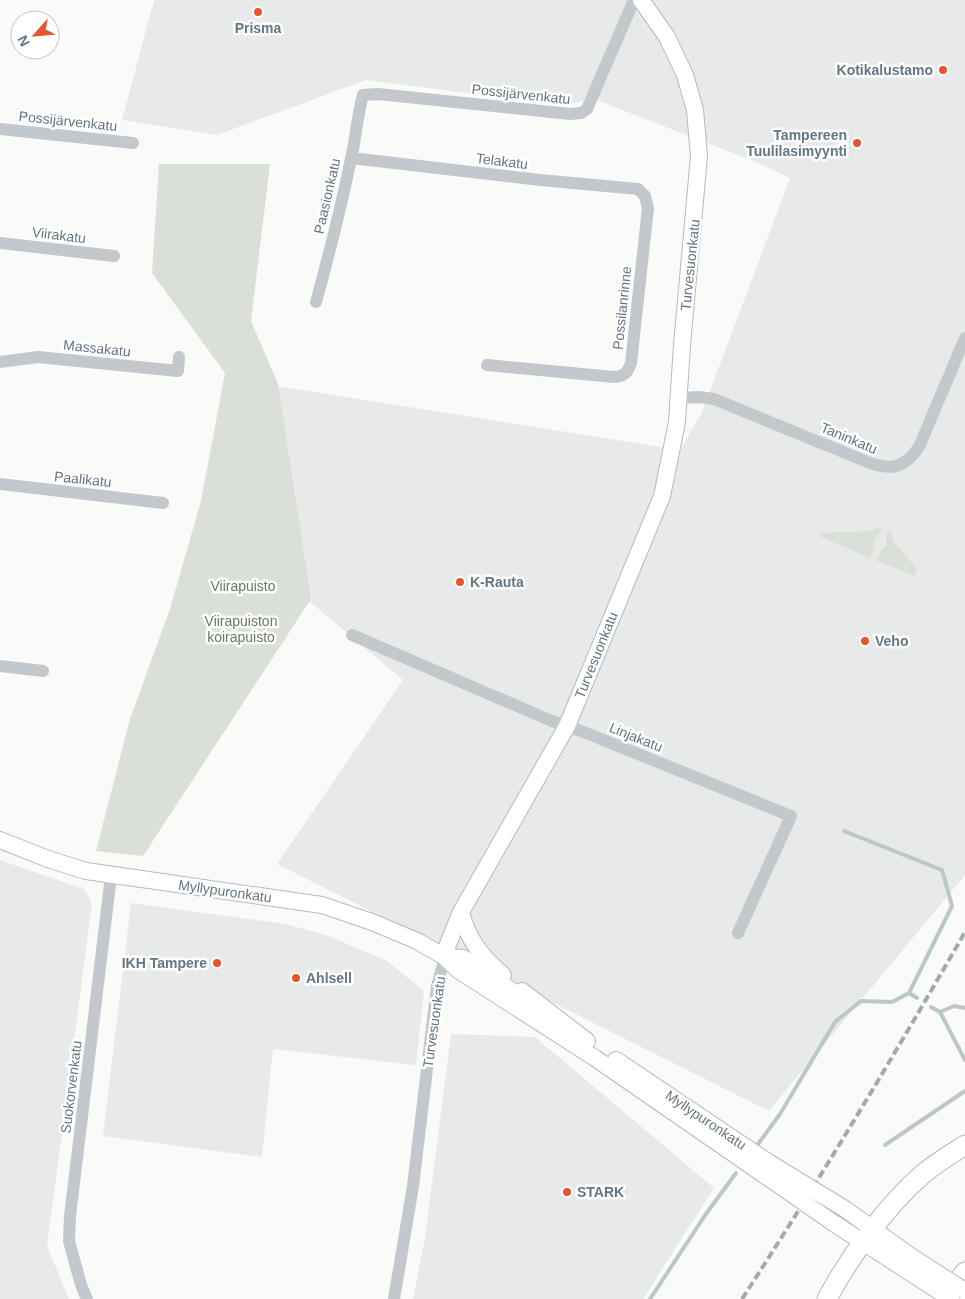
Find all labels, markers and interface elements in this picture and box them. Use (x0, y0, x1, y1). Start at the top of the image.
marker: Prisma (252, 6, 264, 18)
north arrow (10, 10, 60, 60)
place label: Prisma (235, 20, 282, 36)
text: N (14, 33, 33, 49)
place label: Kotikalustamo (837, 62, 933, 78)
marker: Kotikalustamo (937, 64, 949, 76)
street label: Possijärvenkatu (471, 81, 571, 107)
street label: Possijärvenkatu (18, 108, 118, 134)
place label: Tampereen Tuulilasimyynti (746, 127, 847, 159)
marker: Tampereen Tuulilasimyynti (851, 137, 863, 149)
street label: Telakatu (475, 150, 529, 172)
street label: Paasionkatu (311, 157, 343, 235)
street label: Turvesuonkatu (677, 218, 703, 312)
street label: Viirakatu (31, 224, 87, 246)
street label: Possilanrinne (610, 265, 634, 351)
street label: Massakatu (62, 337, 132, 359)
street label: Taninkatu (818, 419, 880, 457)
street label: Paalikatu (54, 468, 112, 490)
place label: K-Rauta (470, 574, 524, 590)
marker: K-Rauta (454, 576, 466, 588)
park label: Viirapuisto (210, 578, 276, 594)
street label: Turvesuonkatu (571, 609, 621, 701)
park label: Viirapuiston koirapuisto (205, 613, 277, 645)
place label: Veho (875, 633, 908, 649)
marker: Veho (859, 635, 871, 647)
street label: Linjakatu (607, 719, 665, 755)
street label: Myllypuronkatu (177, 877, 273, 905)
place label: IKH Tampere (122, 955, 207, 971)
marker: IKH Tampere (211, 957, 223, 969)
place label: Ahlsell (306, 970, 352, 986)
marker: Ahlsell (290, 972, 302, 984)
street label: Turvesuonkatu (420, 975, 448, 1069)
street label: Suokorvenkatu (57, 1040, 85, 1134)
street label: Myllypuronkatu (662, 1087, 750, 1153)
place label: STARK (577, 1184, 624, 1200)
marker: STARK (561, 1186, 573, 1198)

